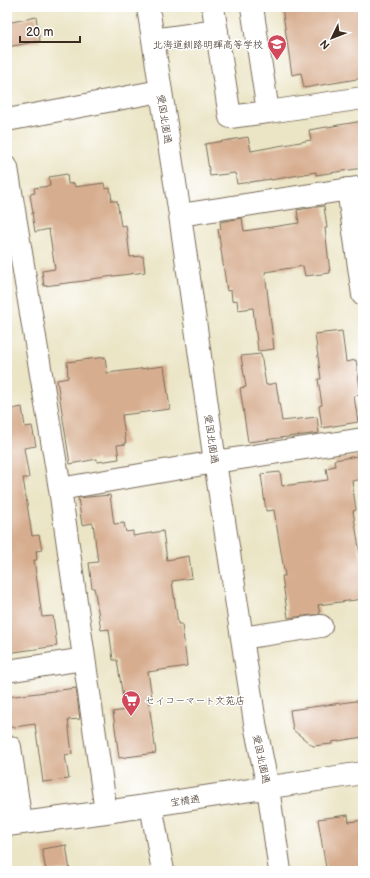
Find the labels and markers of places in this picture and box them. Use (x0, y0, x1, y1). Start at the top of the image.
school or university icon: 北海道釧路明輝高等学校 (266, 33, 288, 61)
place label: 北海道釧路明輝高等学校 (153, 39, 263, 51)
supermarket icon: セイコーマート文苑店 (120, 689, 142, 717)
place label: セイコーマート文苑店 (145, 695, 245, 707)

